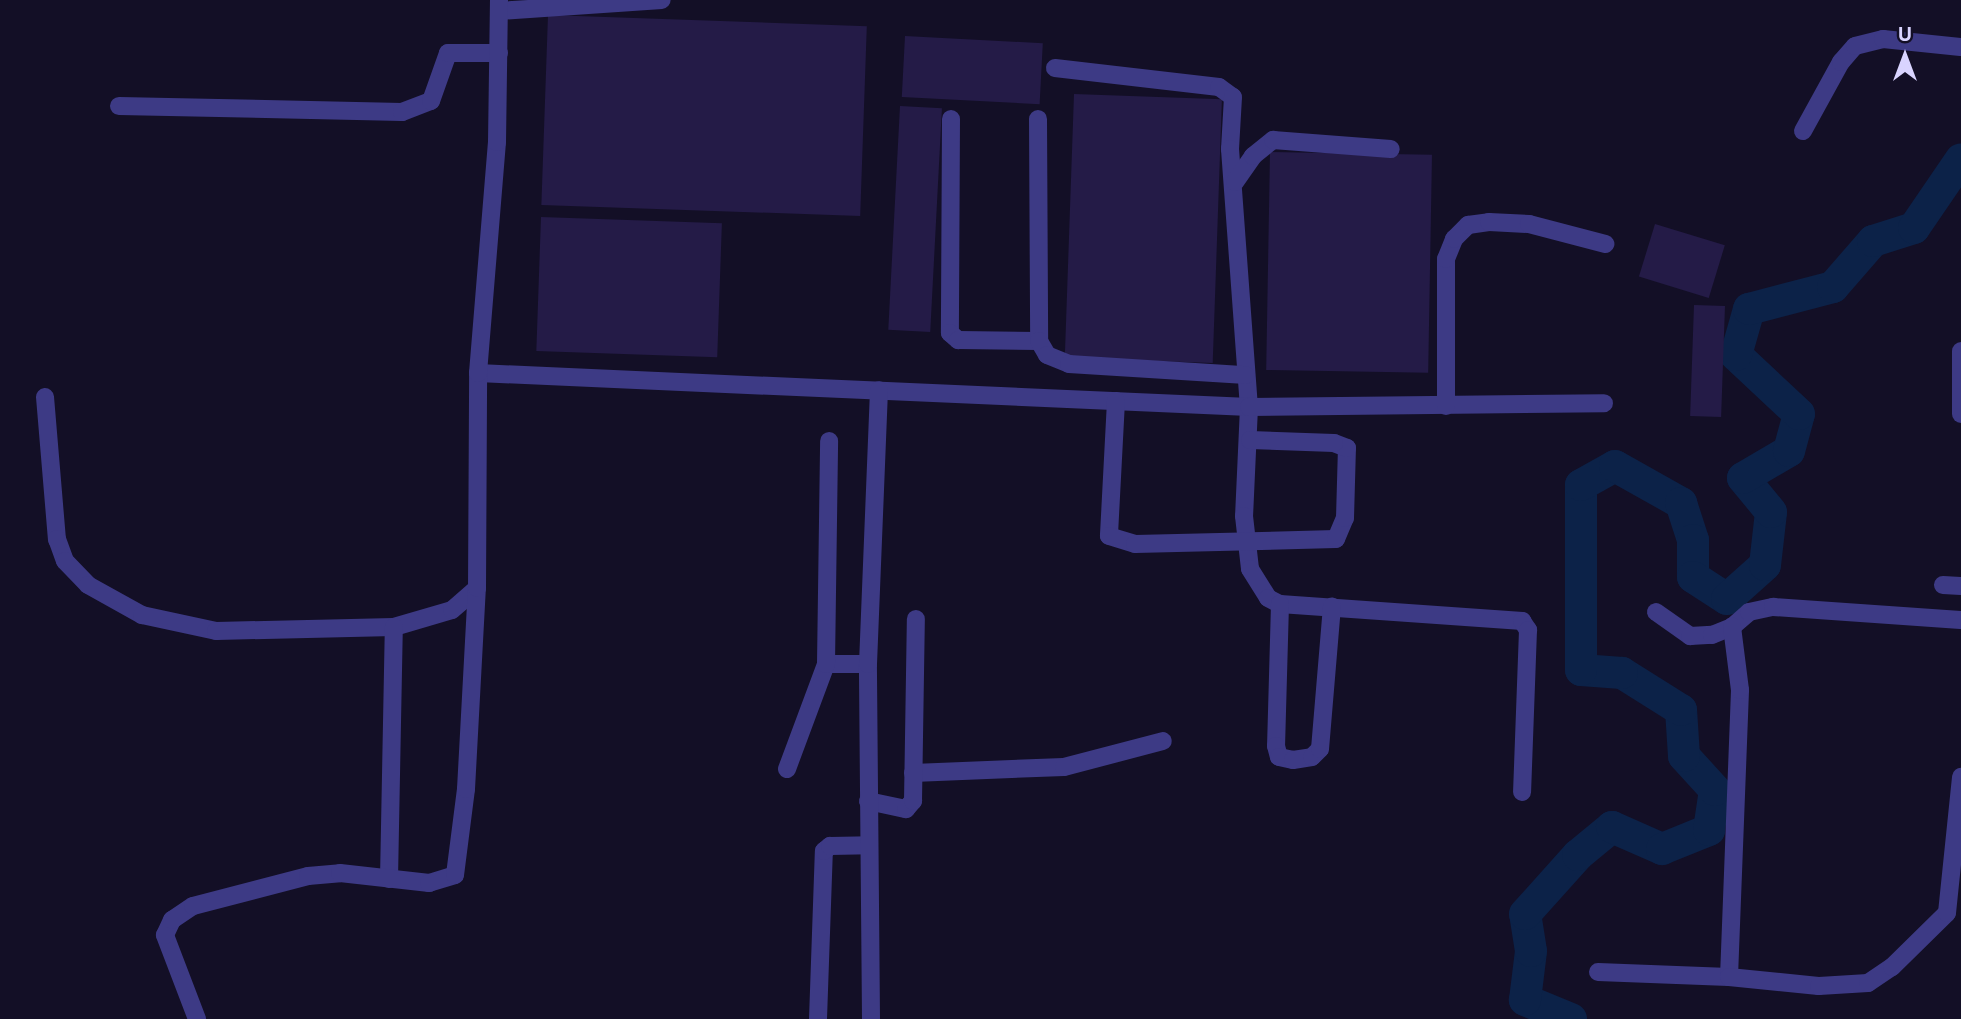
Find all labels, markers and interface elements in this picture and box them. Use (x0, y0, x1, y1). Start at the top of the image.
north arrow (1870, 21, 1940, 91)
text: U (1898, 23, 1912, 46)

